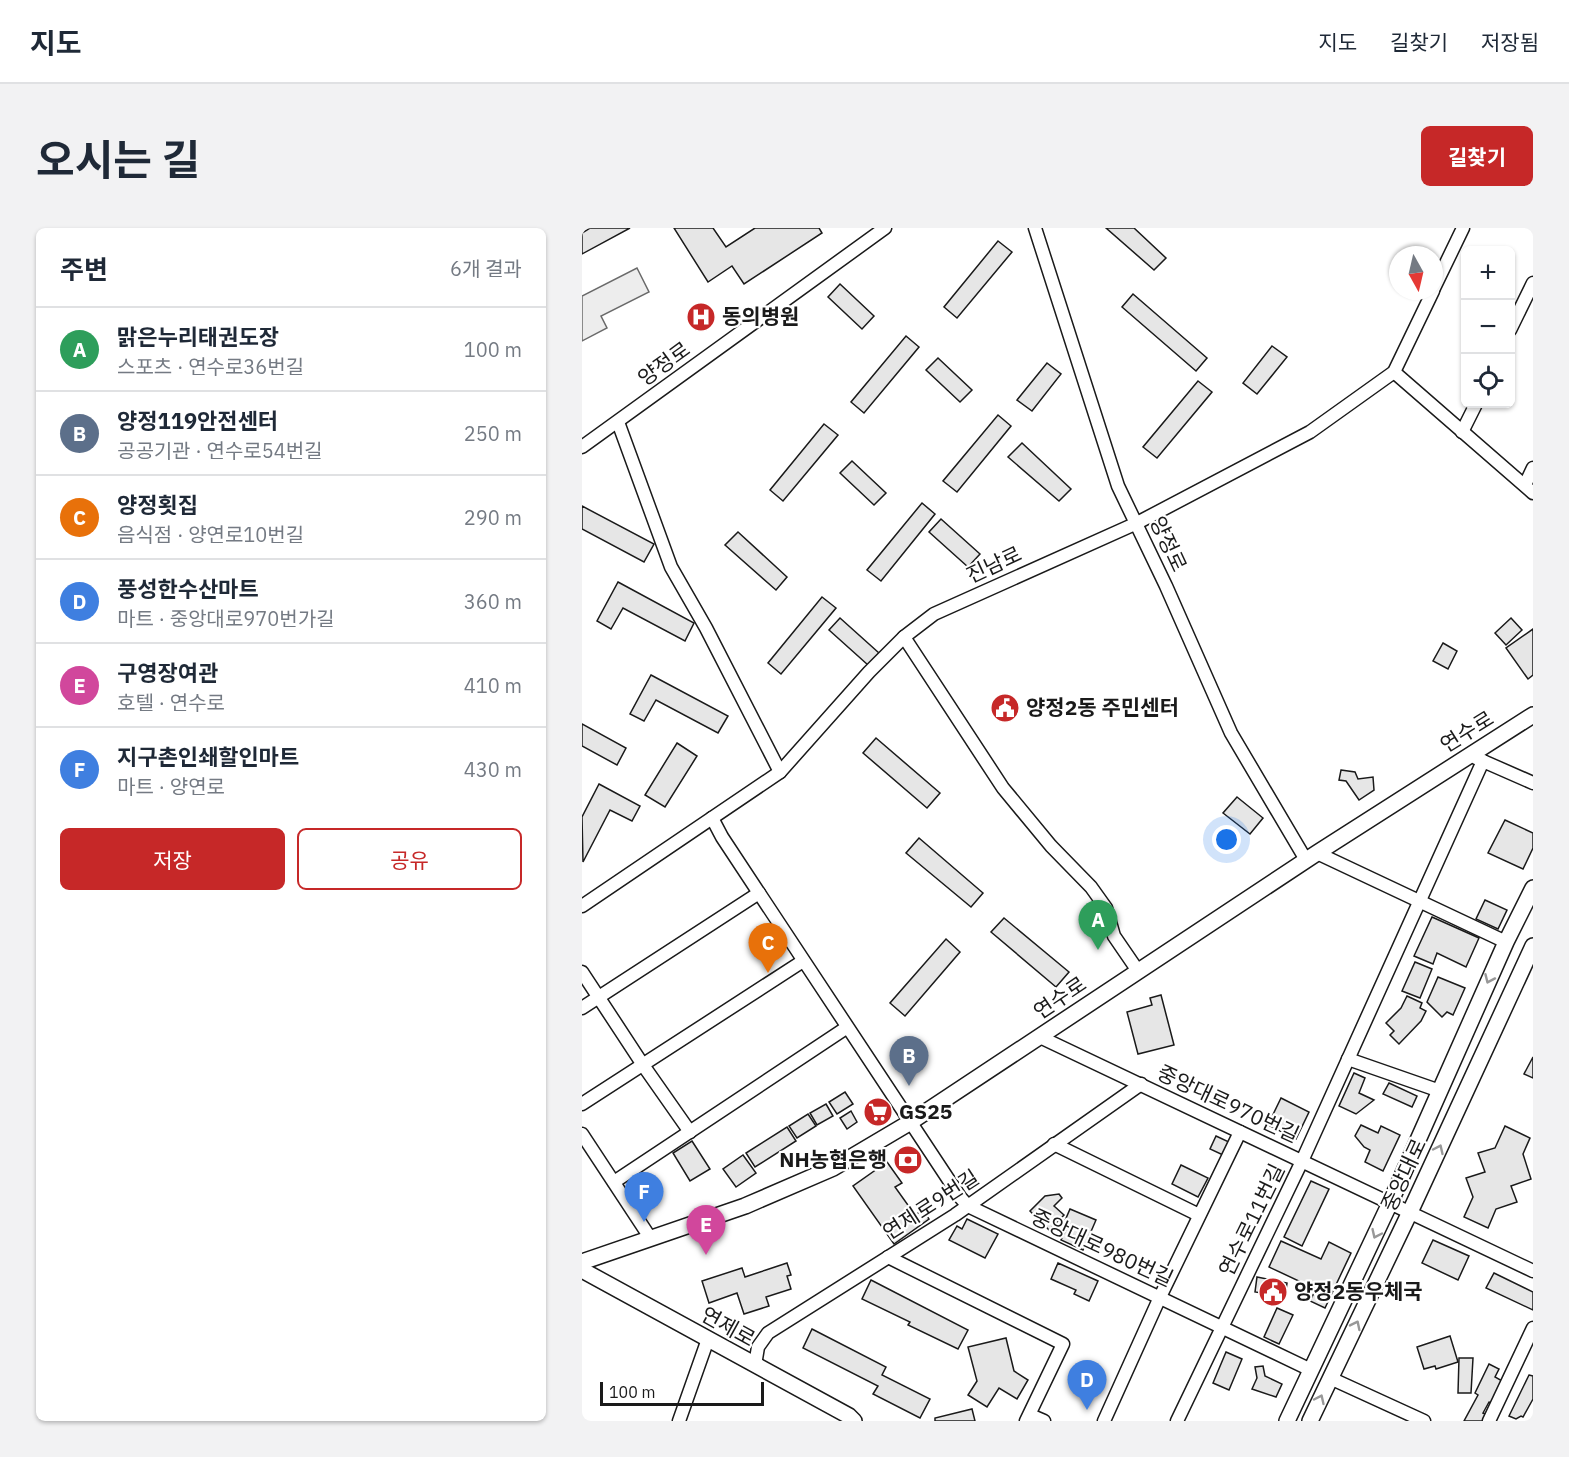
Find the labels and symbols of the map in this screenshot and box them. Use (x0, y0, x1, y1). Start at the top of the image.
north arrow (1389, 246, 1443, 300)
hospital icon: 동의병원 (685, 301, 717, 333)
place label: 동의병원 (722, 302, 799, 330)
street label: 양정로 (632, 335, 695, 392)
street label: 양정로 (1144, 511, 1194, 576)
street label: 진남로 (961, 539, 1026, 589)
public building icon: 양정2동 주민센터 (989, 692, 1021, 724)
place label: 양정2동 주민센터 (1026, 693, 1179, 721)
street label: 연수로 (1434, 704, 1498, 758)
your location (1212, 825, 1241, 854)
pin: A (1078, 900, 1118, 950)
pin: C (748, 924, 788, 973)
street label: 연수로 (1028, 969, 1091, 1025)
one-way arrow (1485, 972, 1497, 983)
pin: B (890, 1036, 928, 1086)
street label: 중앙대로970번길 (1153, 1058, 1304, 1148)
supermarket icon: GS25 (862, 1096, 894, 1128)
place label: GS25 (899, 1097, 952, 1125)
street label: 중앙대로 (1374, 1134, 1432, 1216)
bank icon: NH농협은행 (892, 1144, 924, 1176)
one-way arrow (1432, 1144, 1444, 1155)
place label: NH농협은행 (779, 1145, 887, 1173)
street label: 연수로11번길 (1212, 1159, 1290, 1280)
street label: 연제로9번길 (877, 1163, 984, 1246)
pin: F (624, 1172, 664, 1222)
street label: 중앙대로980번길 (1027, 1202, 1178, 1292)
pin: E (686, 1206, 726, 1255)
one-way arrow (1372, 1227, 1384, 1238)
public building icon: 양정2동우체국 (1257, 1276, 1289, 1308)
place label: 양정2동우체국 (1294, 1277, 1423, 1305)
street label: 연제로 (696, 1300, 761, 1352)
one-way arrow (1348, 1321, 1360, 1332)
pin: D (1068, 1360, 1106, 1410)
scale bar (600, 1379, 764, 1406)
one-way arrow (1313, 1395, 1325, 1406)

